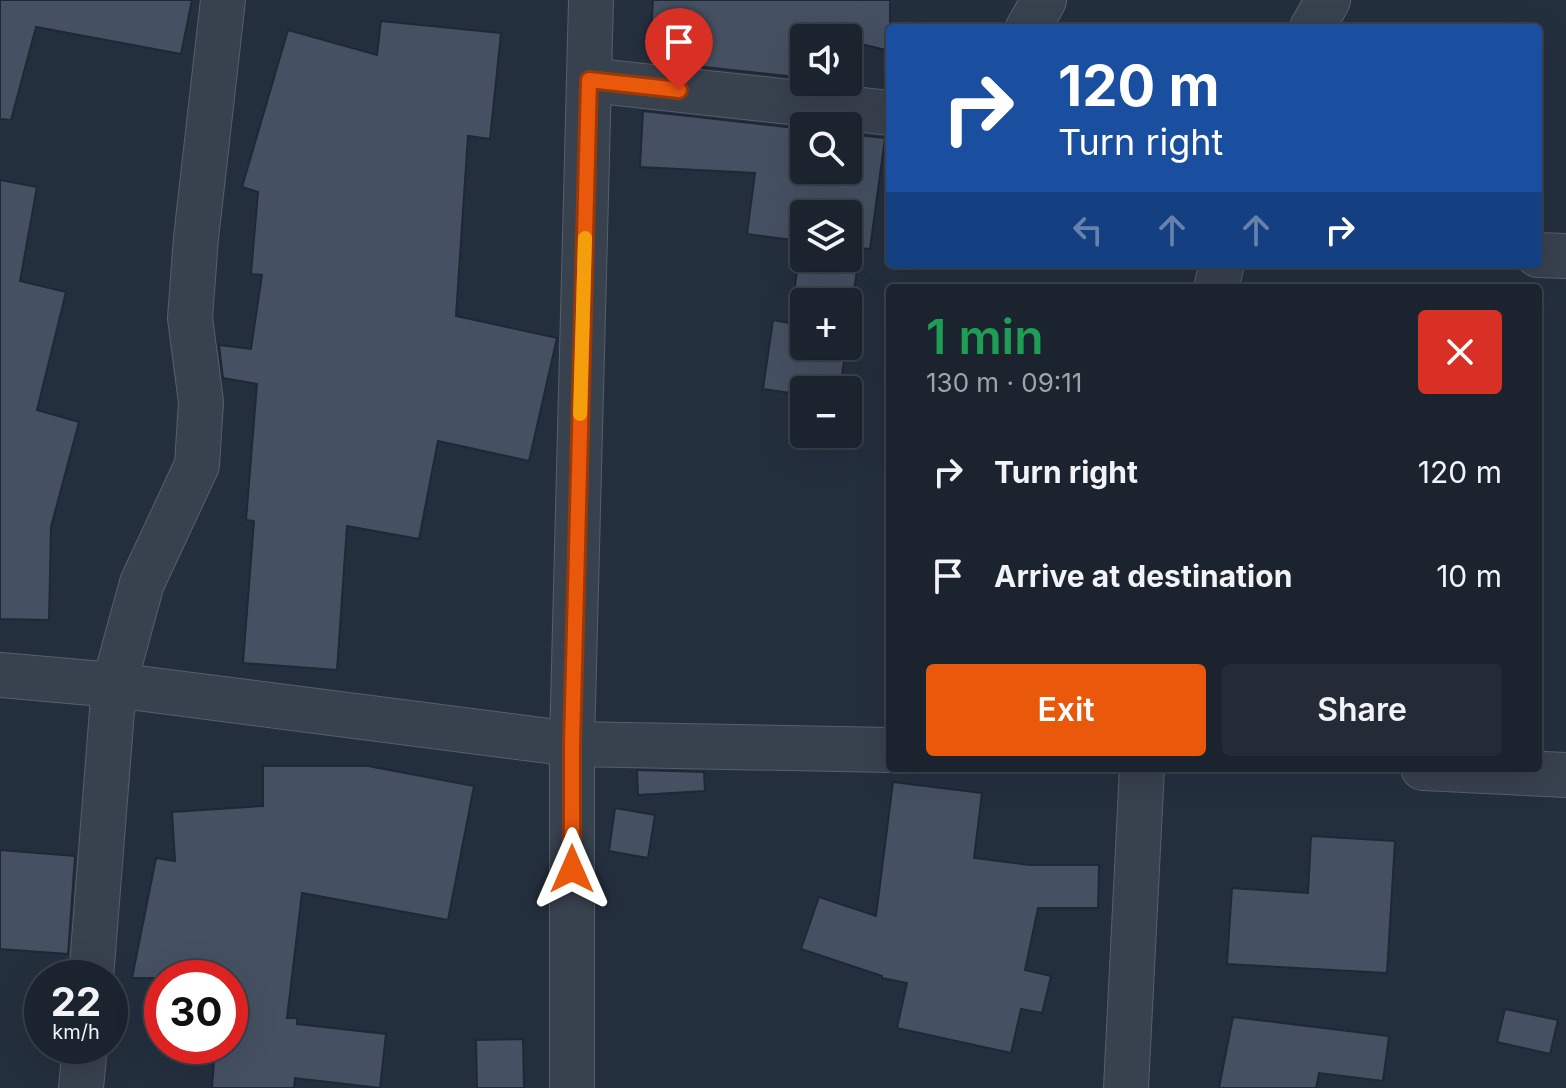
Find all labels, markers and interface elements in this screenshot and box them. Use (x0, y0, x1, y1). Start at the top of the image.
pin (645, 8, 713, 90)
icon: arrive (657, 20, 701, 64)
map controls (790, 24, 862, 448)
button: sound (790, 24, 862, 96)
text: 120 m (1058, 52, 1220, 120)
icon: right (926, 56, 1030, 160)
button: search (790, 112, 862, 184)
text: Turn right (1058, 120, 1223, 164)
button: layers (790, 200, 862, 272)
icon: left (1066, 208, 1110, 252)
icon: ahead (1150, 208, 1194, 252)
icon: ahead (1234, 208, 1278, 252)
icon: right (1318, 208, 1362, 252)
button: + (790, 288, 862, 360)
text: 1 min (926, 307, 1044, 366)
button: close (1418, 310, 1502, 394)
text: 130 m · 09:11 (926, 367, 1082, 398)
button: − (790, 376, 862, 448)
icon: right (926, 450, 970, 494)
text: Turn right (994, 454, 1138, 490)
text: 120 m (1418, 454, 1502, 490)
icon: arrive (926, 554, 970, 598)
text: Arrive at destination (994, 558, 1292, 594)
text: 10 m (1436, 558, 1502, 594)
button: Exit (926, 664, 1206, 756)
button: Share (1222, 664, 1502, 756)
position arrow (530, 827, 614, 911)
speed limit sign: 30 (144, 960, 248, 1064)
text: 22 (51, 977, 101, 1026)
text: km/h (52, 1020, 100, 1044)

